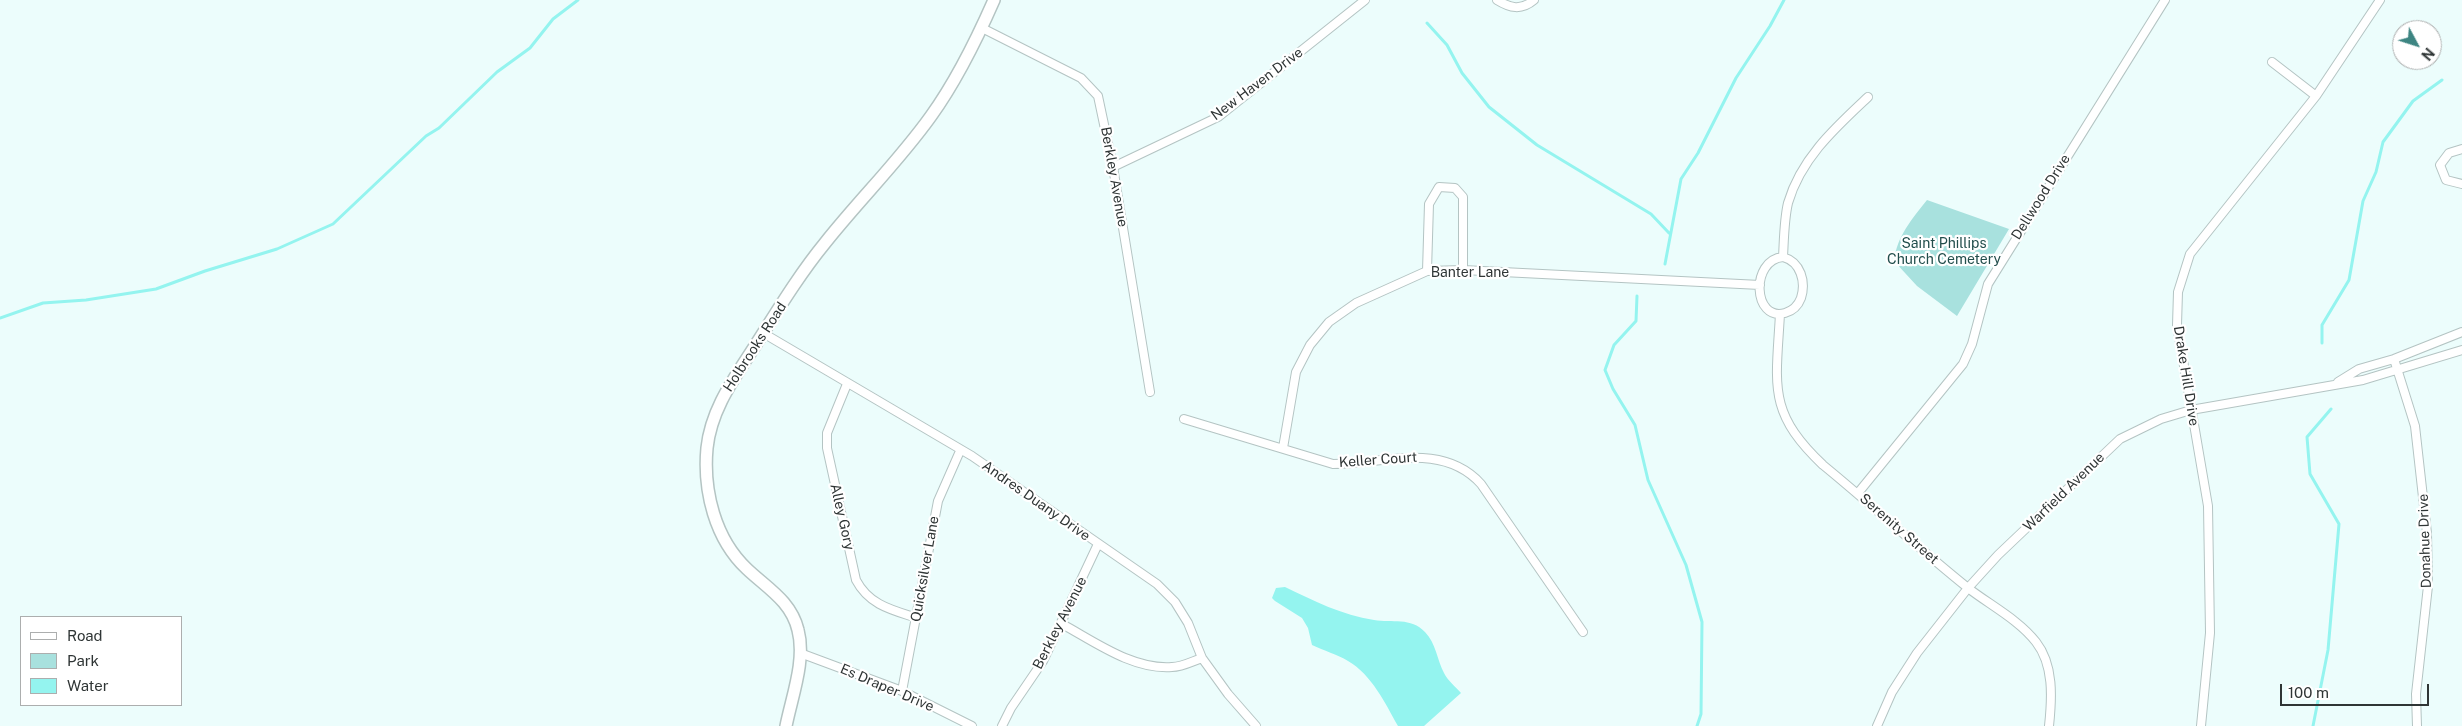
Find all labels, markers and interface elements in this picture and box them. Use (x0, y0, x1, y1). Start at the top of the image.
north arrow (2392, 20, 2442, 70)
street label: New Haven Drive (1208, 44, 1306, 124)
text: N (2418, 45, 2437, 63)
street label: Berkley Avenue (1097, 126, 1131, 228)
street label: Dellwood Drive (2008, 151, 2074, 243)
park label: Saint Phillips Church Cemetery (1887, 236, 2001, 268)
street label: Banter Lane (1431, 265, 1509, 281)
street label: Holbrooks Road (720, 299, 790, 395)
street label: Drake Hill Drive (2170, 325, 2202, 427)
street label: Keller Court (1338, 449, 1418, 471)
street label: Warfield Avenue (2020, 449, 2108, 535)
street label: Andres Duany Drive (979, 457, 1093, 545)
street label: Alley Gory (826, 482, 858, 552)
street label: Serenity Street (1856, 490, 1942, 568)
street label: Donahue Drive (2415, 494, 2435, 588)
street label: Quicksilver Lane (907, 515, 943, 623)
street label: Berkley Avenue (1029, 574, 1091, 672)
legend (20, 616, 182, 706)
text: Road (67, 627, 103, 644)
text: Park (67, 652, 99, 669)
street label: Es Draper Drive (838, 661, 936, 715)
scale bar (2282, 674, 2431, 706)
text: Water (67, 677, 109, 694)
text: 100 m (2288, 684, 2329, 701)

